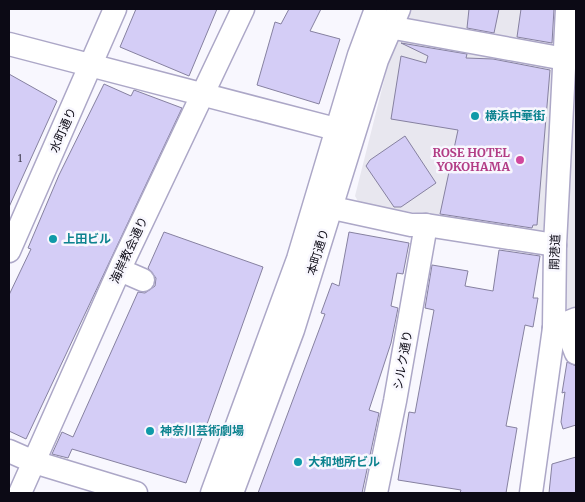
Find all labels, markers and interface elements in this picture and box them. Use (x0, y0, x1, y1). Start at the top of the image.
street label: 水町通り (46, 105, 79, 155)
place label: 横浜中華街 (485, 108, 545, 123)
marker: 横浜中華街 (469, 110, 481, 122)
place label: ROSE HOTEL YOKOHAMA (432, 145, 511, 174)
house number: 1 (18, 152, 23, 165)
marker: ROSE HOTEL YOKOHAMA (514, 154, 526, 166)
street label: 海岸教会通り (107, 214, 151, 286)
street label: 本町通り (303, 227, 332, 277)
place label: 上田ビル (63, 231, 111, 246)
marker: 上田ビル (47, 233, 59, 245)
street label: 開港道 (546, 234, 563, 270)
street label: シルク通り (390, 329, 415, 391)
place label: 神奈川芸術劇場 (160, 423, 244, 438)
marker: 神奈川芸術劇場 (144, 425, 156, 437)
place label: 大和地所ビル (308, 454, 380, 469)
marker: 大和地所ビル (292, 456, 304, 468)

